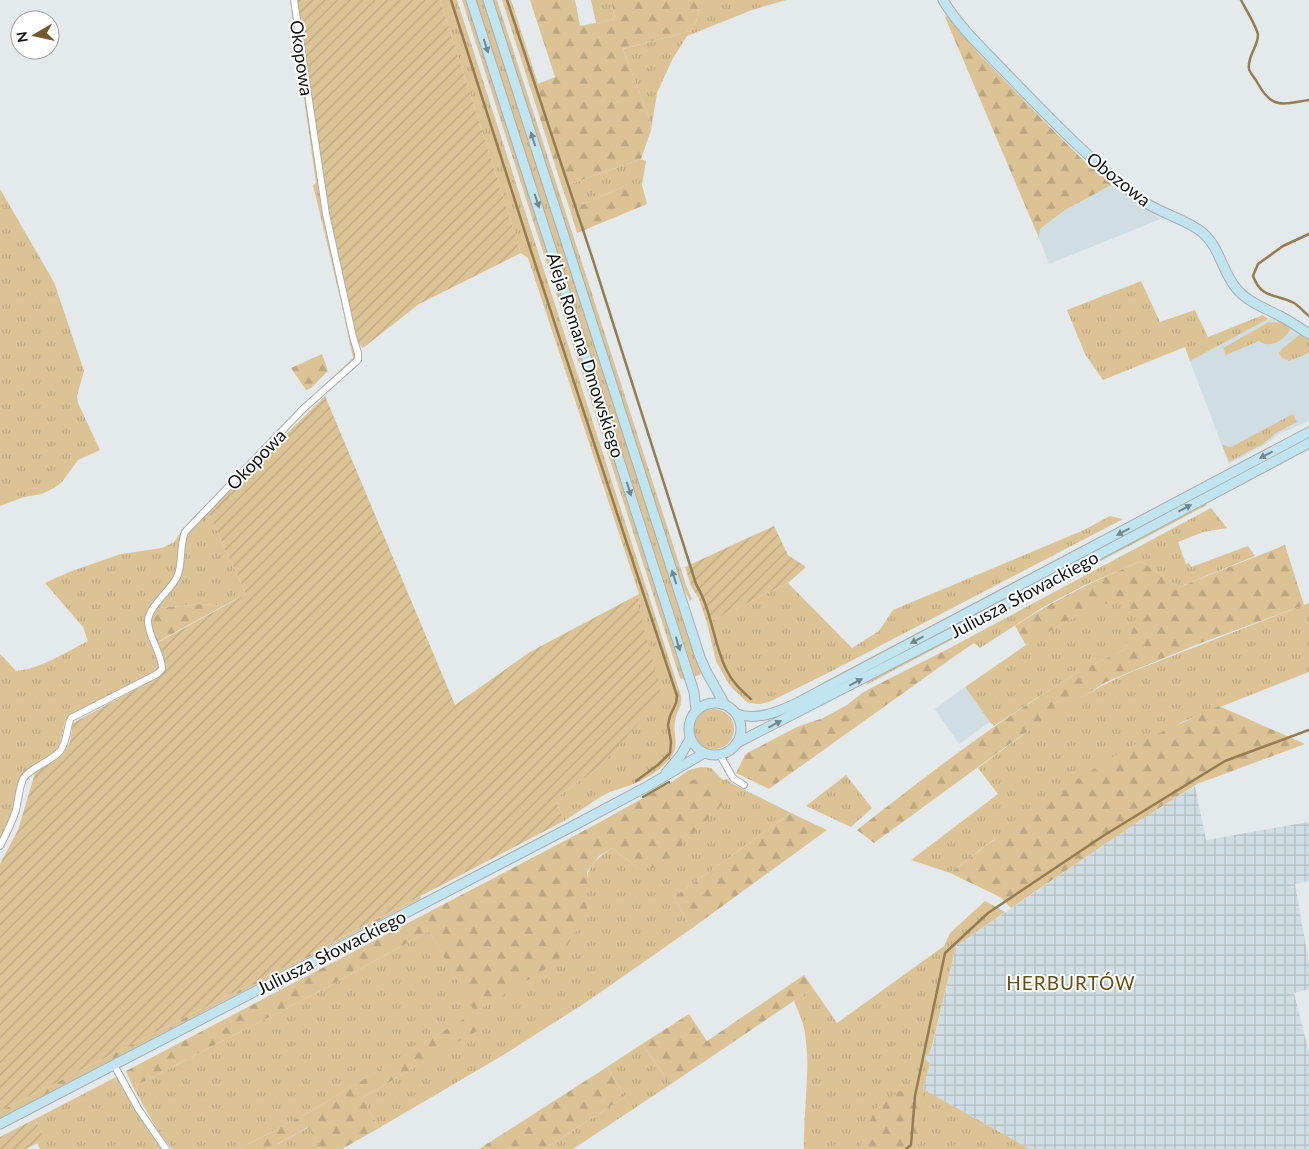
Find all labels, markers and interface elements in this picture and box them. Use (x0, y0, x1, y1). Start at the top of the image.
north arrow (10, 10, 60, 60)
street label: Okopowa (286, 19, 318, 97)
text: N (12, 30, 31, 44)
one-way arrow (483, 39, 490, 54)
one-way arrow (529, 132, 536, 147)
street label: Obozowa (1083, 147, 1155, 211)
one-way arrow (533, 194, 541, 209)
street label: Aleja Romana Dmowskiego (542, 250, 630, 460)
street label: Okopowa (222, 424, 290, 494)
one-way arrow (1259, 451, 1273, 459)
one-way arrow (626, 481, 633, 496)
one-way arrow (1178, 504, 1193, 512)
one-way arrow (1115, 528, 1130, 536)
street label: Juliusza Słowackiego (946, 546, 1102, 642)
one-way arrow (670, 570, 677, 585)
one-way arrow (675, 636, 683, 651)
one-way arrow (910, 636, 924, 644)
one-way arrow (849, 678, 863, 687)
one-way arrow (768, 720, 783, 728)
street label: Juliusza Słowackiego (253, 905, 409, 999)
district label: HERBURTÓW (1006, 971, 1136, 994)

